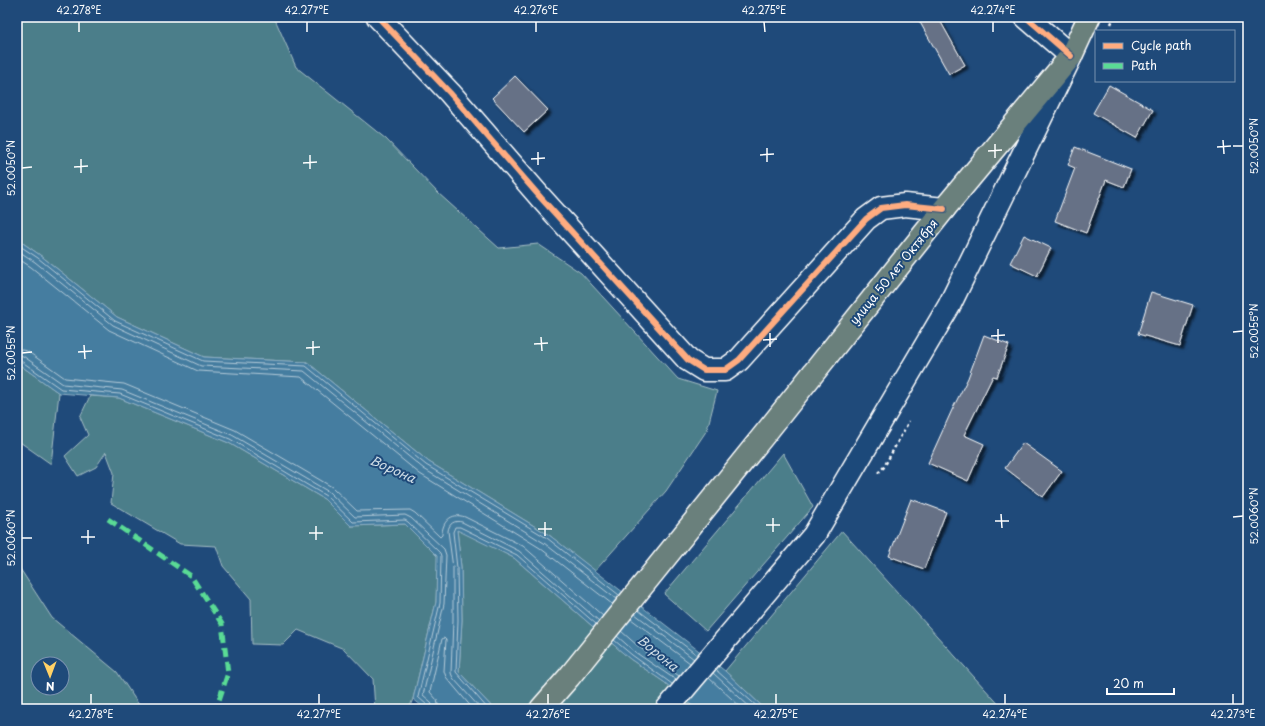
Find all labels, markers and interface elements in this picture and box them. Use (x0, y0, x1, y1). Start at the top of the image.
text: 42.278°E (56, 2, 102, 17)
text: 42.277°E (285, 2, 329, 17)
text: 42.276°E (514, 2, 558, 17)
text: 42.275°E (742, 2, 786, 17)
text: 42.274°E (971, 2, 1015, 17)
legend (1095, 30, 1235, 82)
text: Cycle path (1131, 36, 1192, 54)
text: Path (1131, 56, 1157, 74)
text: 52.0050°N (1246, 118, 1261, 174)
text: 52.0050°N (3, 140, 18, 196)
street label: улица 50 лет Октября (845, 215, 942, 328)
text: 52.0055°N (1246, 303, 1261, 359)
text: 52.0055°N (3, 325, 18, 381)
water label: Ворона (367, 450, 420, 487)
text: 52.0060°N (1246, 487, 1261, 544)
text: 52.0060°N (3, 509, 18, 566)
water label: Ворона (634, 630, 684, 676)
north arrow (30, 656, 70, 696)
scale bar (1107, 670, 1174, 696)
text: 20 m (1113, 674, 1144, 692)
text: N (45, 678, 55, 695)
text: 42.278°E (68, 706, 114, 721)
text: 42.277°E (297, 706, 341, 721)
text: 42.276°E (526, 706, 570, 721)
text: 42.275°E (754, 706, 798, 721)
text: 42.274°E (983, 706, 1027, 721)
text: 42.273°E (1210, 706, 1256, 721)

